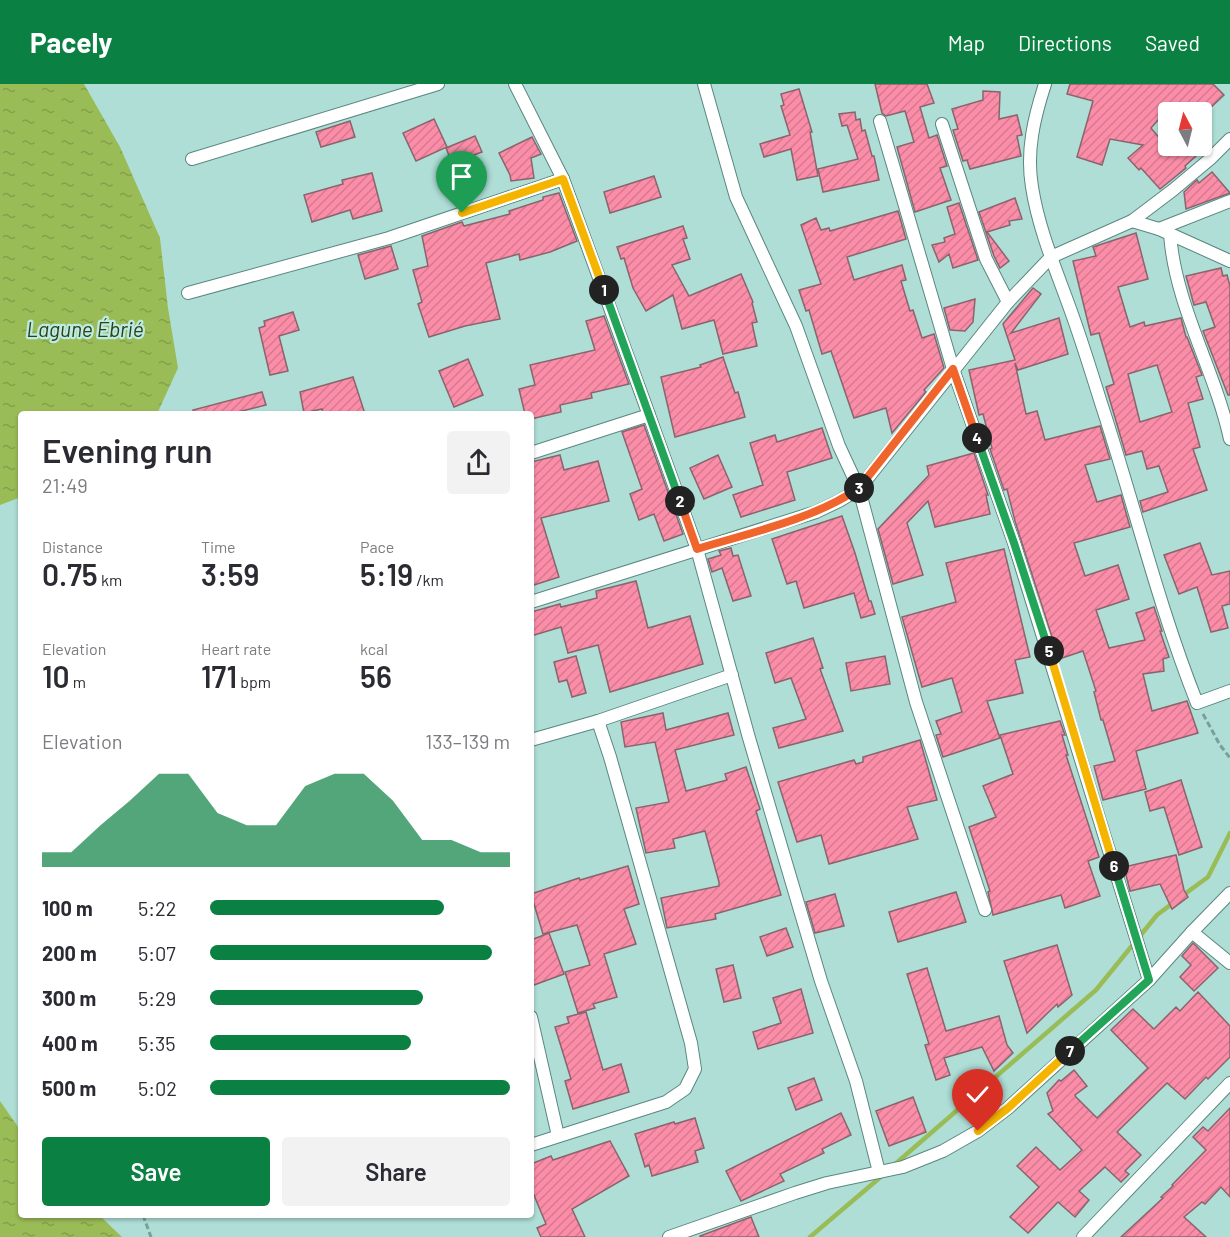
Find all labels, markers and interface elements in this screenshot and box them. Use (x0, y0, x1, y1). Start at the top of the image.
text: Pacely (30, 25, 112, 59)
text: Map (948, 30, 985, 55)
text: Directions (1018, 30, 1112, 55)
text: Saved (1145, 30, 1200, 55)
north arrow (1158, 102, 1212, 156)
map controls (1158, 102, 1212, 156)
pin (436, 151, 487, 213)
icon: arrive (445, 160, 478, 193)
pin: 1 (589, 275, 619, 305)
text: 1 (601, 280, 607, 299)
water label: Lagune Ébrié (26, 316, 144, 341)
pin: 4 (962, 423, 992, 453)
text: 4 (972, 428, 982, 447)
text: Evening run (42, 430, 212, 470)
button: share (447, 431, 510, 494)
text: 21:49 (42, 473, 88, 497)
pin: 3 (844, 473, 874, 503)
text: 3 (855, 478, 863, 497)
pin: 2 (665, 486, 695, 516)
text: 2 (676, 491, 684, 510)
text: Distance (42, 537, 103, 556)
text: Time (201, 537, 236, 556)
text: Pace (360, 537, 394, 556)
text: 0.75 (42, 556, 98, 592)
text: 3:59 (201, 556, 259, 592)
text: 5:19 (360, 556, 413, 592)
text: km (98, 570, 122, 589)
text: /km (413, 570, 444, 589)
pin: 5 (1034, 636, 1064, 666)
text: Elevation (42, 639, 106, 658)
text: Heart rate (201, 639, 271, 658)
text: kcal (360, 639, 388, 658)
text: 5 (1045, 641, 1053, 660)
text: 10 (42, 658, 70, 694)
text: 171 (201, 658, 237, 694)
text: 56 (360, 658, 392, 694)
text: m (70, 672, 86, 691)
text: bpm (237, 672, 271, 691)
text: Elevation (42, 729, 123, 753)
text: 133–139 m (425, 729, 510, 753)
pin: 6 (1099, 851, 1129, 881)
text: 6 (1110, 856, 1118, 875)
text: 100 m (42, 896, 93, 920)
text: 5:22 (138, 896, 177, 920)
text: 200 m (42, 941, 97, 965)
text: 5:07 (138, 941, 176, 965)
text: 300 m (42, 986, 96, 1010)
text: 5:29 (138, 986, 176, 1010)
text: 400 m (42, 1031, 98, 1055)
text: 5:35 (138, 1031, 176, 1055)
pin: 7 (1055, 1036, 1085, 1066)
text: 7 (1066, 1041, 1074, 1060)
pin (952, 1069, 1003, 1131)
text: 500 m (42, 1076, 96, 1100)
text: 5:02 (138, 1076, 177, 1100)
icon: check (961, 1078, 994, 1111)
button: Save (42, 1137, 270, 1206)
button: Share (282, 1137, 510, 1206)

